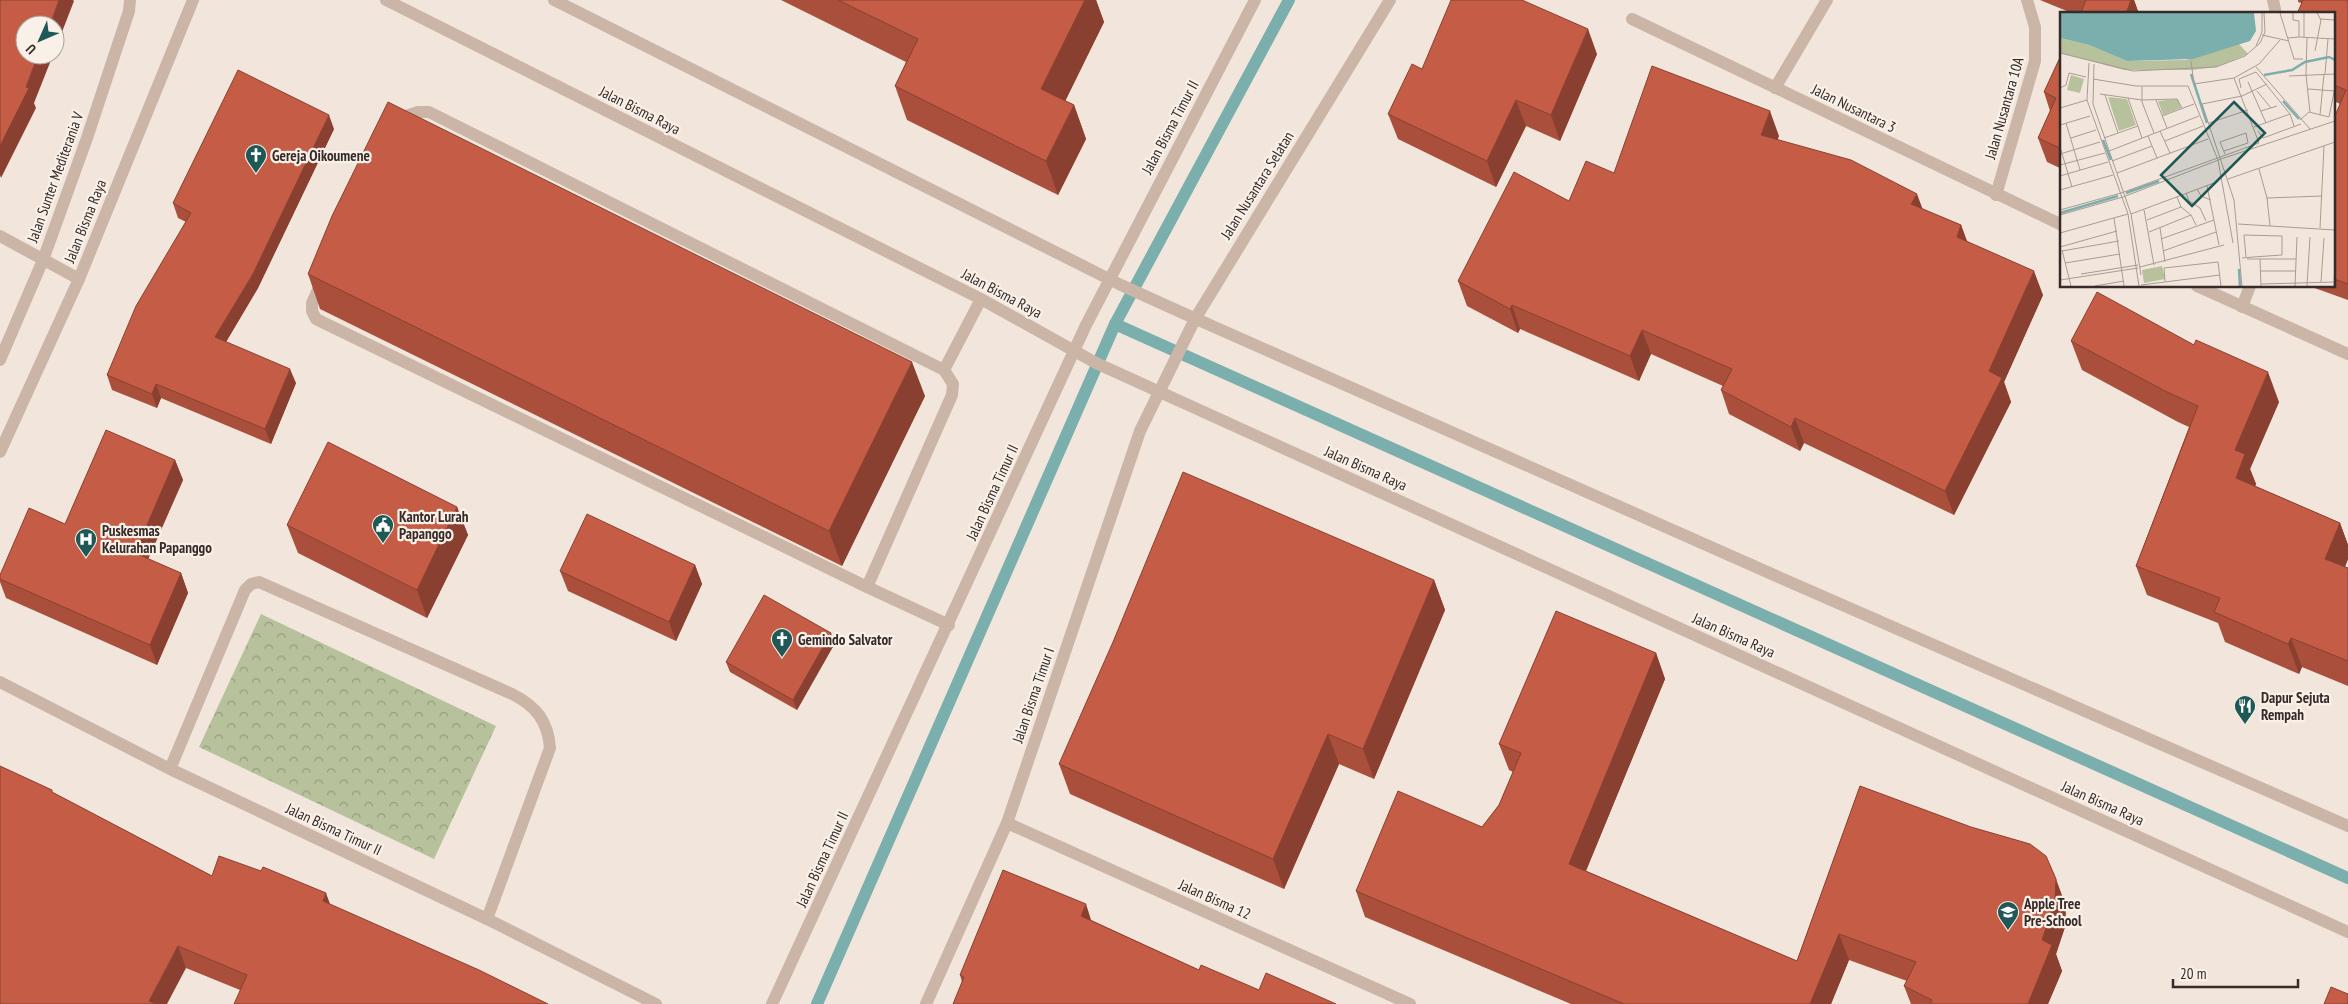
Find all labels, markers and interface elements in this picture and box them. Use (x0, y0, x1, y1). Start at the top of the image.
inset map (2060, 12, 2336, 288)
north arrow (15, 15, 65, 65)
text: U (22, 40, 40, 58)
street label: Jalan Nusantara 10A (1980, 54, 2028, 162)
street label: Jalan Bisma Timur II (1137, 77, 1203, 178)
street label: Jalan Nusantara 3 (1808, 79, 1899, 137)
street label: Jalan Bisma Raya (596, 81, 684, 138)
street label: Jalan Sunter Mediterania V (22, 109, 87, 246)
street label: Jalan Nusantara Selatan (1216, 128, 1298, 243)
church icon: Gereja Oikoumene (244, 143, 268, 174)
place label: Gereja Oikoumene (272, 146, 370, 165)
street label: Jalan Bisma Raya (59, 177, 110, 266)
street label: Jalan Bisma Raya (958, 263, 1045, 322)
street label: Jalan Bisma Timur II (961, 441, 1022, 544)
street label: Jalan Bisma Raya (1321, 441, 1410, 495)
place label: Kantor Lurah Papanggo (399, 507, 469, 543)
public building icon: Kantor Lurah Papanggo (371, 513, 395, 544)
place label: Puskesmas Kelurahan Papanggo (102, 521, 212, 557)
hospital icon: Puskesmas Kelurahan Papanggo (74, 527, 98, 558)
street label: Jalan Bisma Raya (1689, 608, 1778, 662)
church icon: Gemindo Salvator (770, 627, 794, 658)
place label: Gemindo Salvator (798, 630, 893, 649)
street label: Jalan Bisma Timur I (1007, 645, 1058, 746)
place label: Dapur Sejuta Rempah (2261, 688, 2330, 724)
restaurant icon: Dapur Sejuta Rempah (2233, 694, 2257, 725)
street label: Jalan Bisma Raya (2058, 776, 2147, 830)
street label: Jalan Bisma Timur II (282, 798, 385, 859)
street label: Jalan Bisma Timur II (791, 808, 852, 911)
street label: Jalan Bisma 12 (1175, 874, 1254, 923)
place label: Apple Tree Pre-School (2023, 894, 2082, 930)
school or university icon: Apple Tree Pre-School (1996, 900, 2020, 931)
scale bar (2173, 956, 2298, 988)
text: 20 m (2180, 964, 2206, 983)

